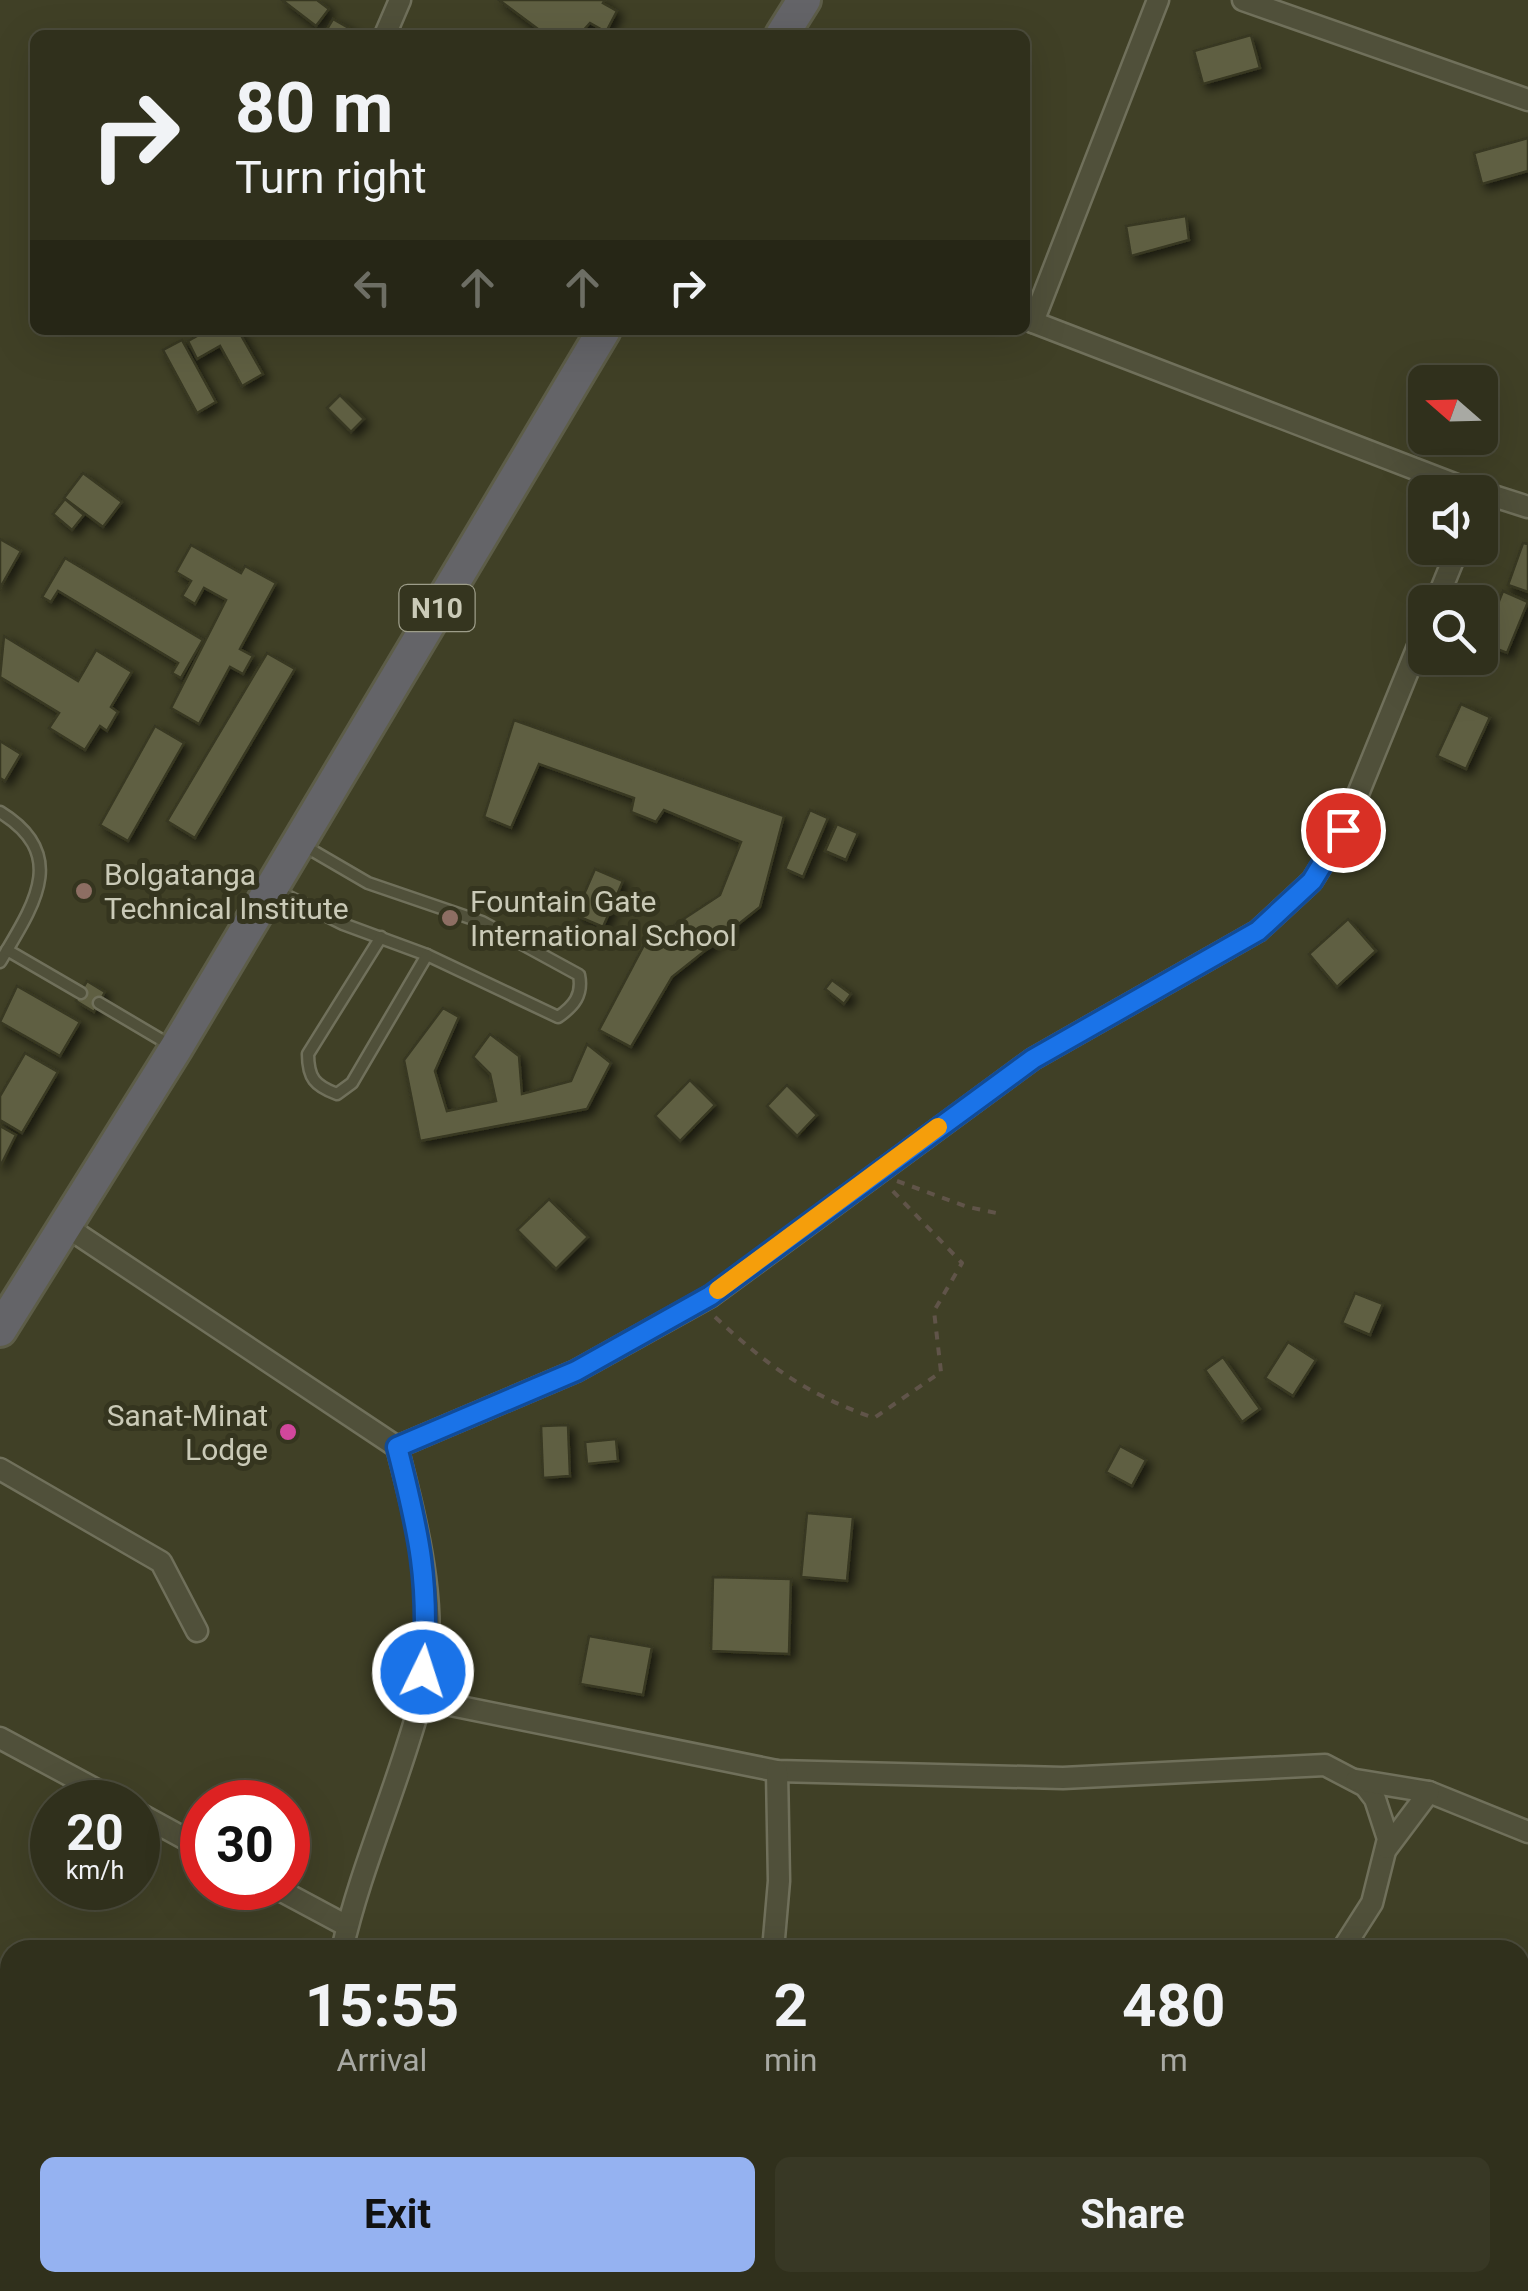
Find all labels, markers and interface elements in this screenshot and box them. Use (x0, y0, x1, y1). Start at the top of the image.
text: 80 m (235, 67, 393, 149)
icon: right (70, 70, 200, 200)
text: Turn right (235, 151, 427, 204)
icon: left (345, 260, 400, 315)
icon: ahead (450, 260, 505, 315)
icon: ahead (555, 260, 610, 315)
icon: right (660, 260, 715, 315)
north arrow (1408, 365, 1498, 455)
map controls (1408, 365, 1498, 675)
button: sound (1408, 475, 1498, 565)
road number: N10 (400, 585, 474, 631)
button: search (1408, 585, 1498, 675)
pin (1301, 788, 1386, 873)
icon: arrive (1316, 803, 1371, 858)
place label: Bolgatanga Technical Institute (104, 857, 349, 926)
marker: Bolgatanga Technical Institute (73, 880, 95, 902)
place label: Fountain Gate International School (470, 884, 737, 953)
marker: Fountain Gate International School (439, 907, 461, 929)
place label: Sanat-Minat Lodge (107, 1398, 268, 1467)
marker: Sanat-Minat Lodge (277, 1421, 299, 1443)
position arrow (371, 1620, 475, 1724)
speed limit sign: 30 (180, 1780, 310, 1910)
text: 20 (66, 1804, 124, 1862)
text: km/h (66, 1856, 124, 1885)
text: 15:55 (305, 1970, 459, 2041)
text: 2 (773, 1970, 808, 2041)
text: 480 (1122, 1970, 1225, 2041)
text: Arrival (337, 2041, 427, 2079)
text: min (764, 2041, 817, 2079)
text: m (1160, 2041, 1188, 2079)
button: Exit (40, 2157, 755, 2272)
button: Share (775, 2157, 1490, 2272)

